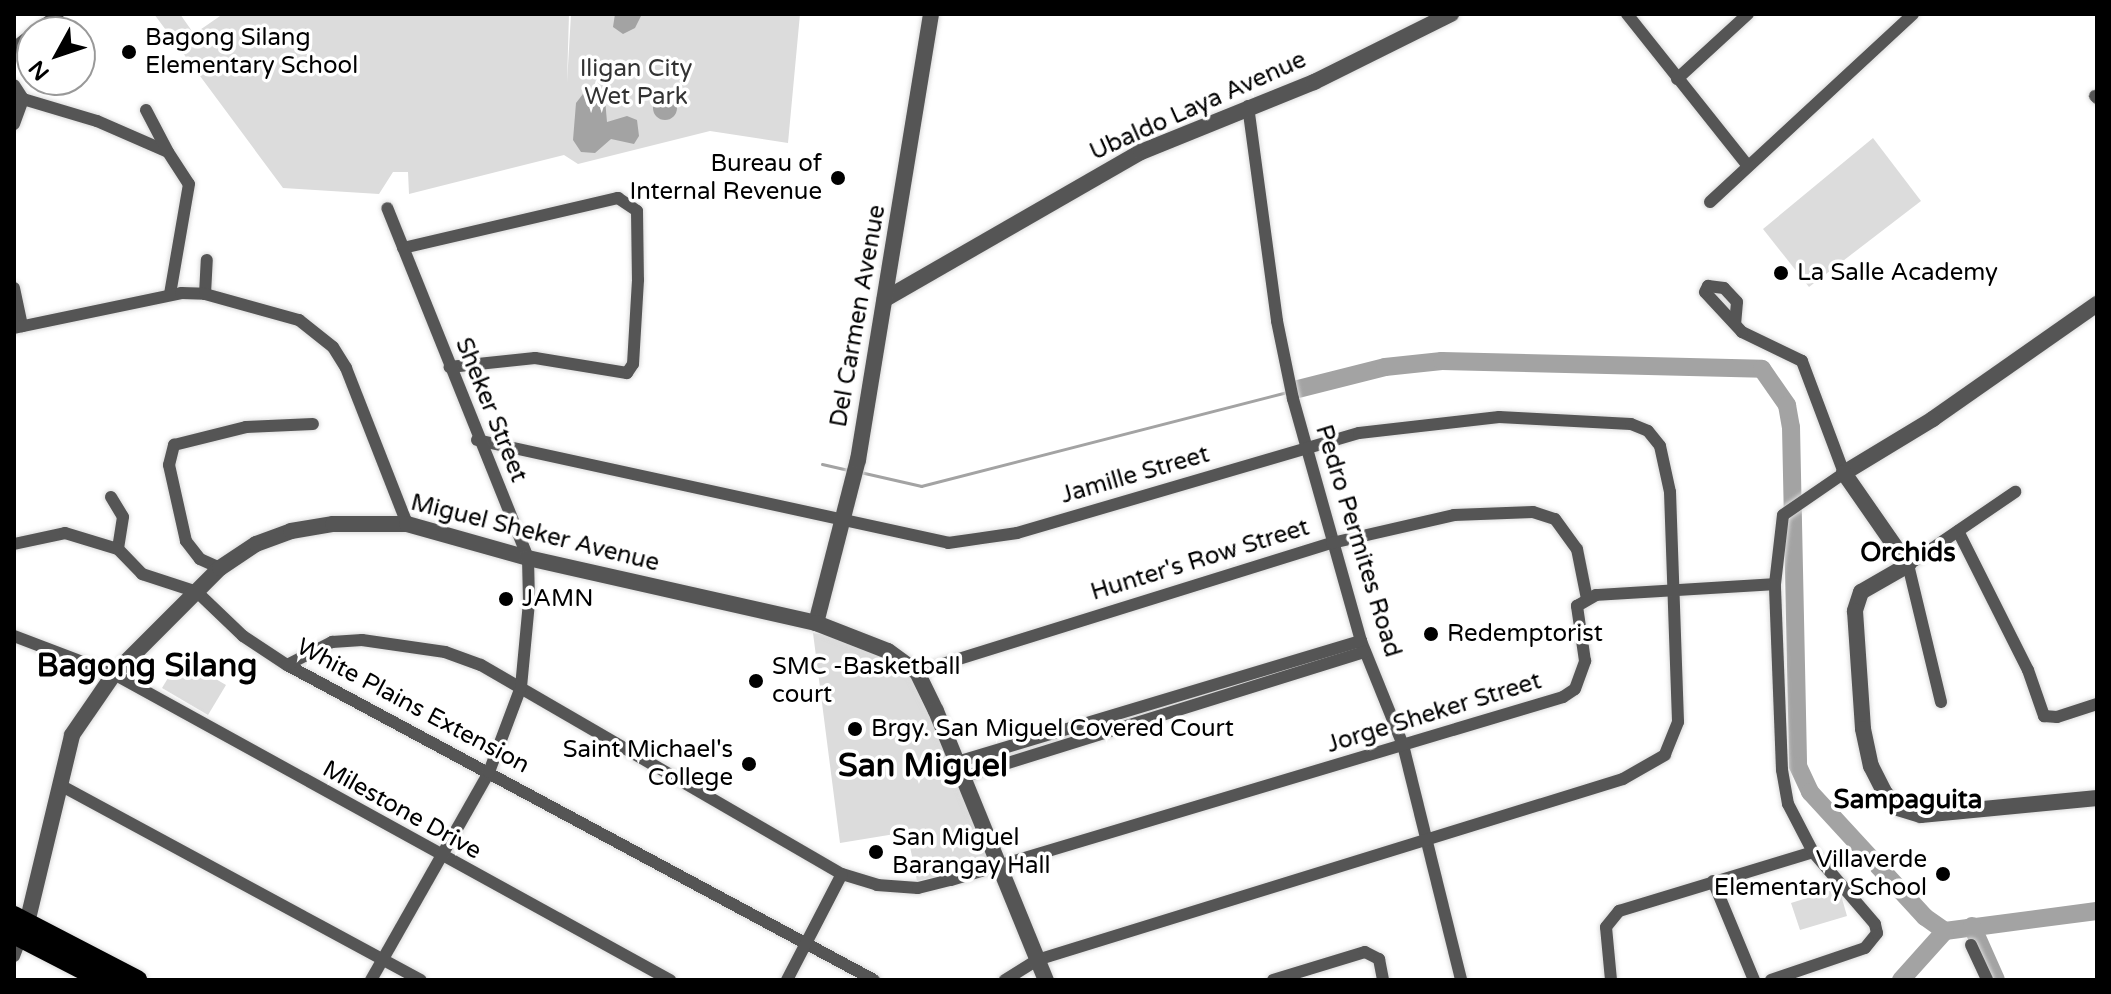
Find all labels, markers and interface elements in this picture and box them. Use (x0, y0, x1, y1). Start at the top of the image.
north arrow (16, 16, 96, 96)
place label: Bagong Silang Elementary School (145, 24, 358, 80)
marker: Bagong Silang Elementary School (120, 43, 138, 61)
street label: Ubaldo Laya Avenue (1085, 45, 1311, 167)
text: N (24, 55, 55, 85)
park label: Iligan City Wet Park (580, 55, 692, 111)
place label: Bureau of Internal Revenue (630, 150, 822, 206)
marker: Bureau of Internal Revenue (829, 169, 847, 187)
street label: Del Carmen Avenue (824, 203, 892, 429)
place label: La Salle Academy (1797, 259, 1998, 287)
marker: La Salle Academy (1772, 264, 1790, 282)
street label: Sheker Street (449, 334, 533, 486)
street label: Pedro Permites Road (1309, 421, 1407, 661)
street label: Jamille Street (1057, 440, 1213, 510)
street label: Miguel Sheker Avenue (408, 488, 662, 578)
street label: Hunter's Row Street (1087, 513, 1313, 607)
district label: Orchids (1860, 537, 1956, 569)
place label: JAMN (522, 585, 594, 613)
marker: JAMN (497, 590, 515, 608)
place label: Redemptorist (1447, 620, 1603, 648)
marker: Redemptorist (1422, 625, 1440, 643)
street label: White Plains Extension (292, 632, 534, 780)
district label: Bagong Silang (37, 647, 257, 685)
place label: SMC -Basketball court (772, 653, 961, 709)
street label: Jorge Sheker Street (1323, 667, 1545, 759)
marker: SMC -Basketball court (747, 672, 765, 690)
place label: Brgy. San Miguel Covered Court (871, 715, 1234, 743)
marker: Brgy. San Miguel Covered Court (846, 720, 864, 738)
place label: Saint Michael's College (563, 736, 733, 792)
district label: San Miguel (838, 747, 1008, 785)
street label: Milestone Drive (318, 754, 486, 866)
marker: Saint Michael's College (740, 755, 758, 773)
district label: Sampaguita (1834, 784, 1982, 816)
place label: San Miguel Barangay Hall (892, 824, 1051, 880)
marker: San Miguel Barangay Hall (867, 843, 885, 861)
place label: Villaverde Elementary School (1714, 846, 1927, 902)
marker: Villaverde Elementary School (1934, 865, 1952, 883)

